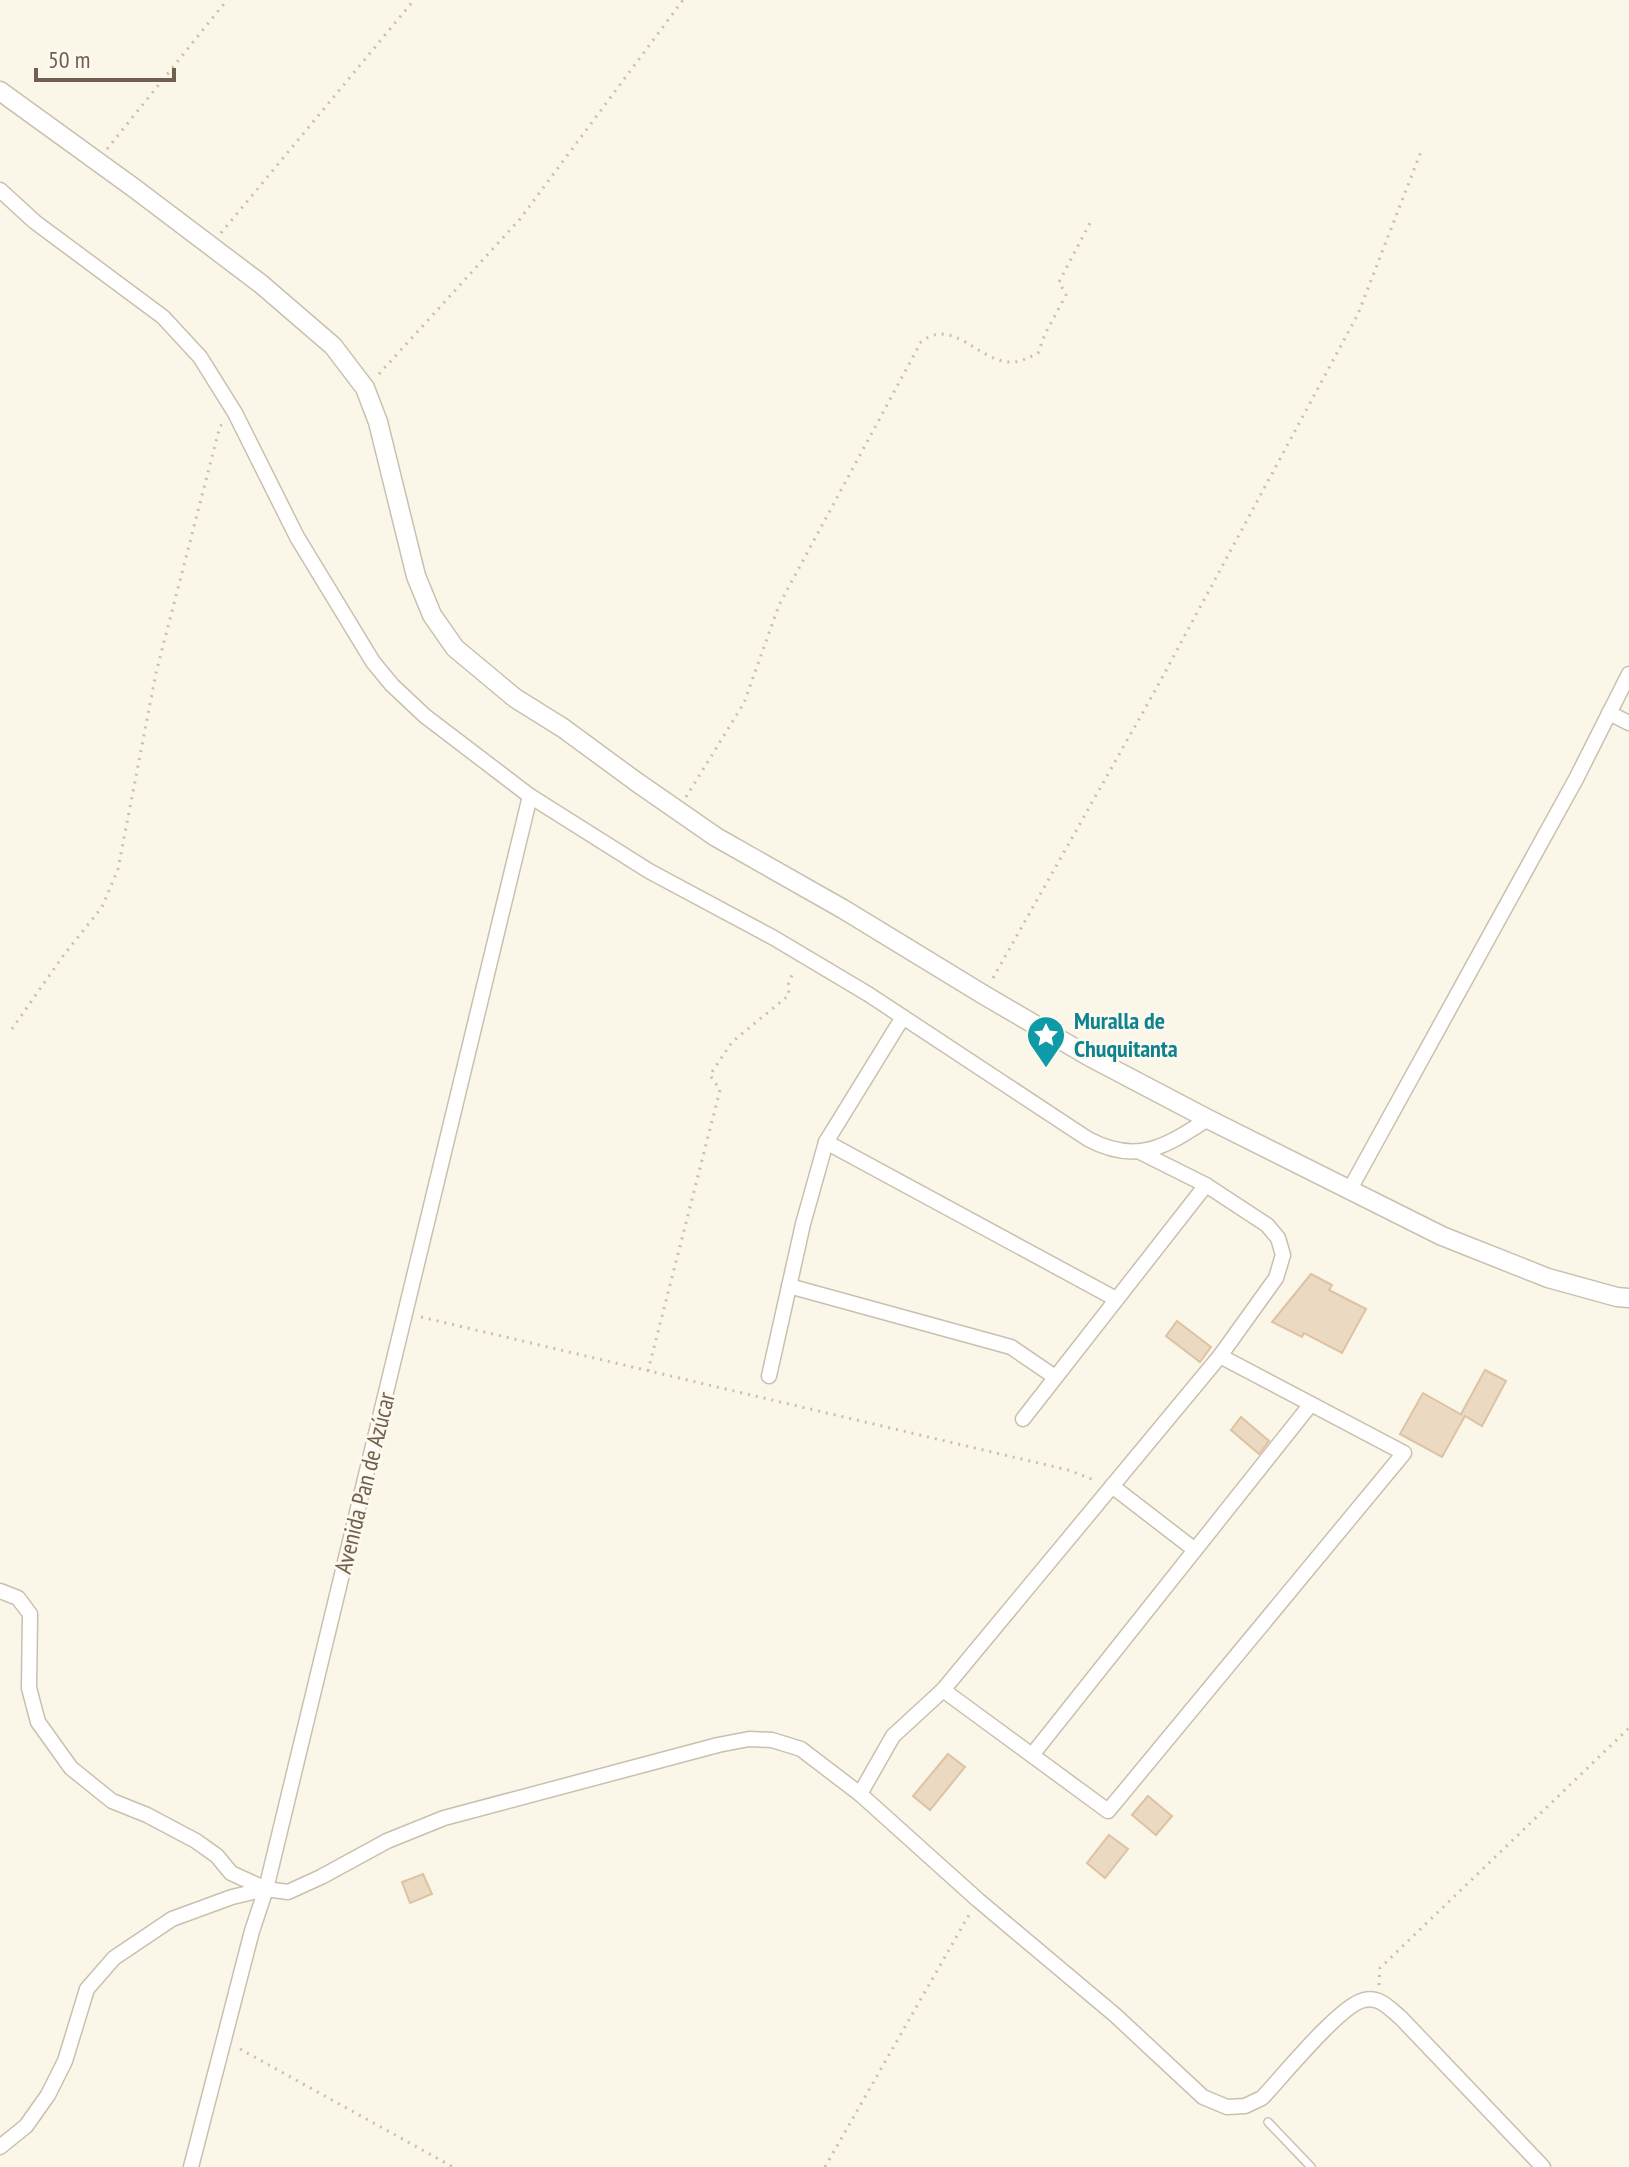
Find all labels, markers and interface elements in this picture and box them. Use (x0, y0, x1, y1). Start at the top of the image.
scale bar (36, 32, 174, 82)
text: 50 m (48, 44, 90, 75)
place label: Muralla de Chuquitanta (1074, 1005, 1178, 1064)
place icon: Muralla de Chuquitanta (1025, 1014, 1067, 1069)
street label: Avenida Pan de Azúcar (327, 1389, 402, 1577)

